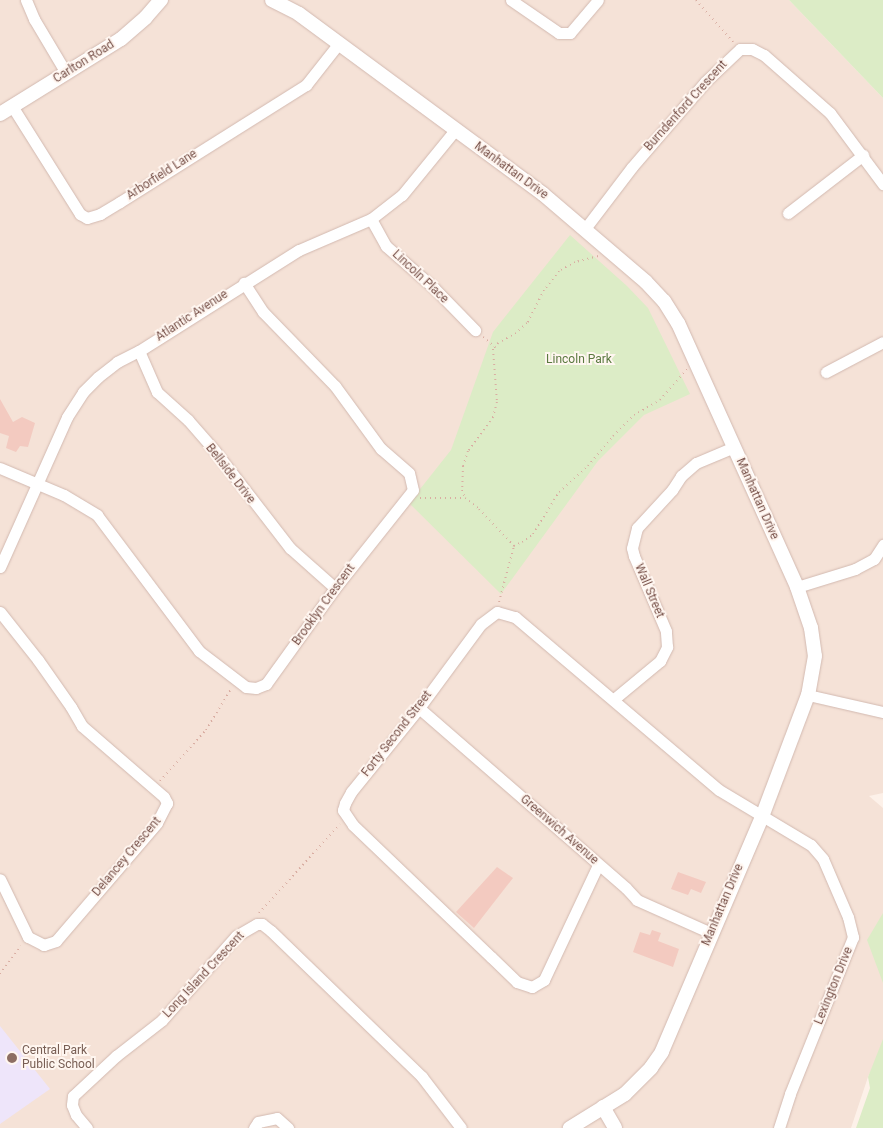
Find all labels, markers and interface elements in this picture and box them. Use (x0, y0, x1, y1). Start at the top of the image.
street label: Carlton Road (51, 38, 117, 86)
street label: Burndenford Crescent (642, 58, 730, 154)
street label: Manhattan Drive (471, 139, 551, 203)
street label: Arborfield Lane (124, 147, 200, 203)
street label: Lincoln Place (389, 247, 451, 307)
street label: Atlantic Avenue (153, 287, 231, 345)
park label: Lincoln Park (546, 353, 612, 367)
street label: Bellside Drive (202, 441, 258, 507)
street label: Manhattan Drive (733, 456, 781, 542)
street label: Brooklyn Crescent (290, 562, 358, 648)
street label: Wall Street (631, 562, 667, 620)
street label: Forty Second Street (359, 688, 435, 780)
street label: Greenwich Avenue (517, 792, 601, 868)
street label: Delancey Crescent (90, 814, 164, 900)
street label: Manhattan Drive (699, 862, 747, 948)
street label: Long Island Crescent (160, 929, 248, 1021)
street label: Lexington Drive (812, 945, 856, 1027)
place label: Central Park Public School (22, 1044, 95, 1072)
marker: Central Park Public School (6, 1052, 18, 1064)

